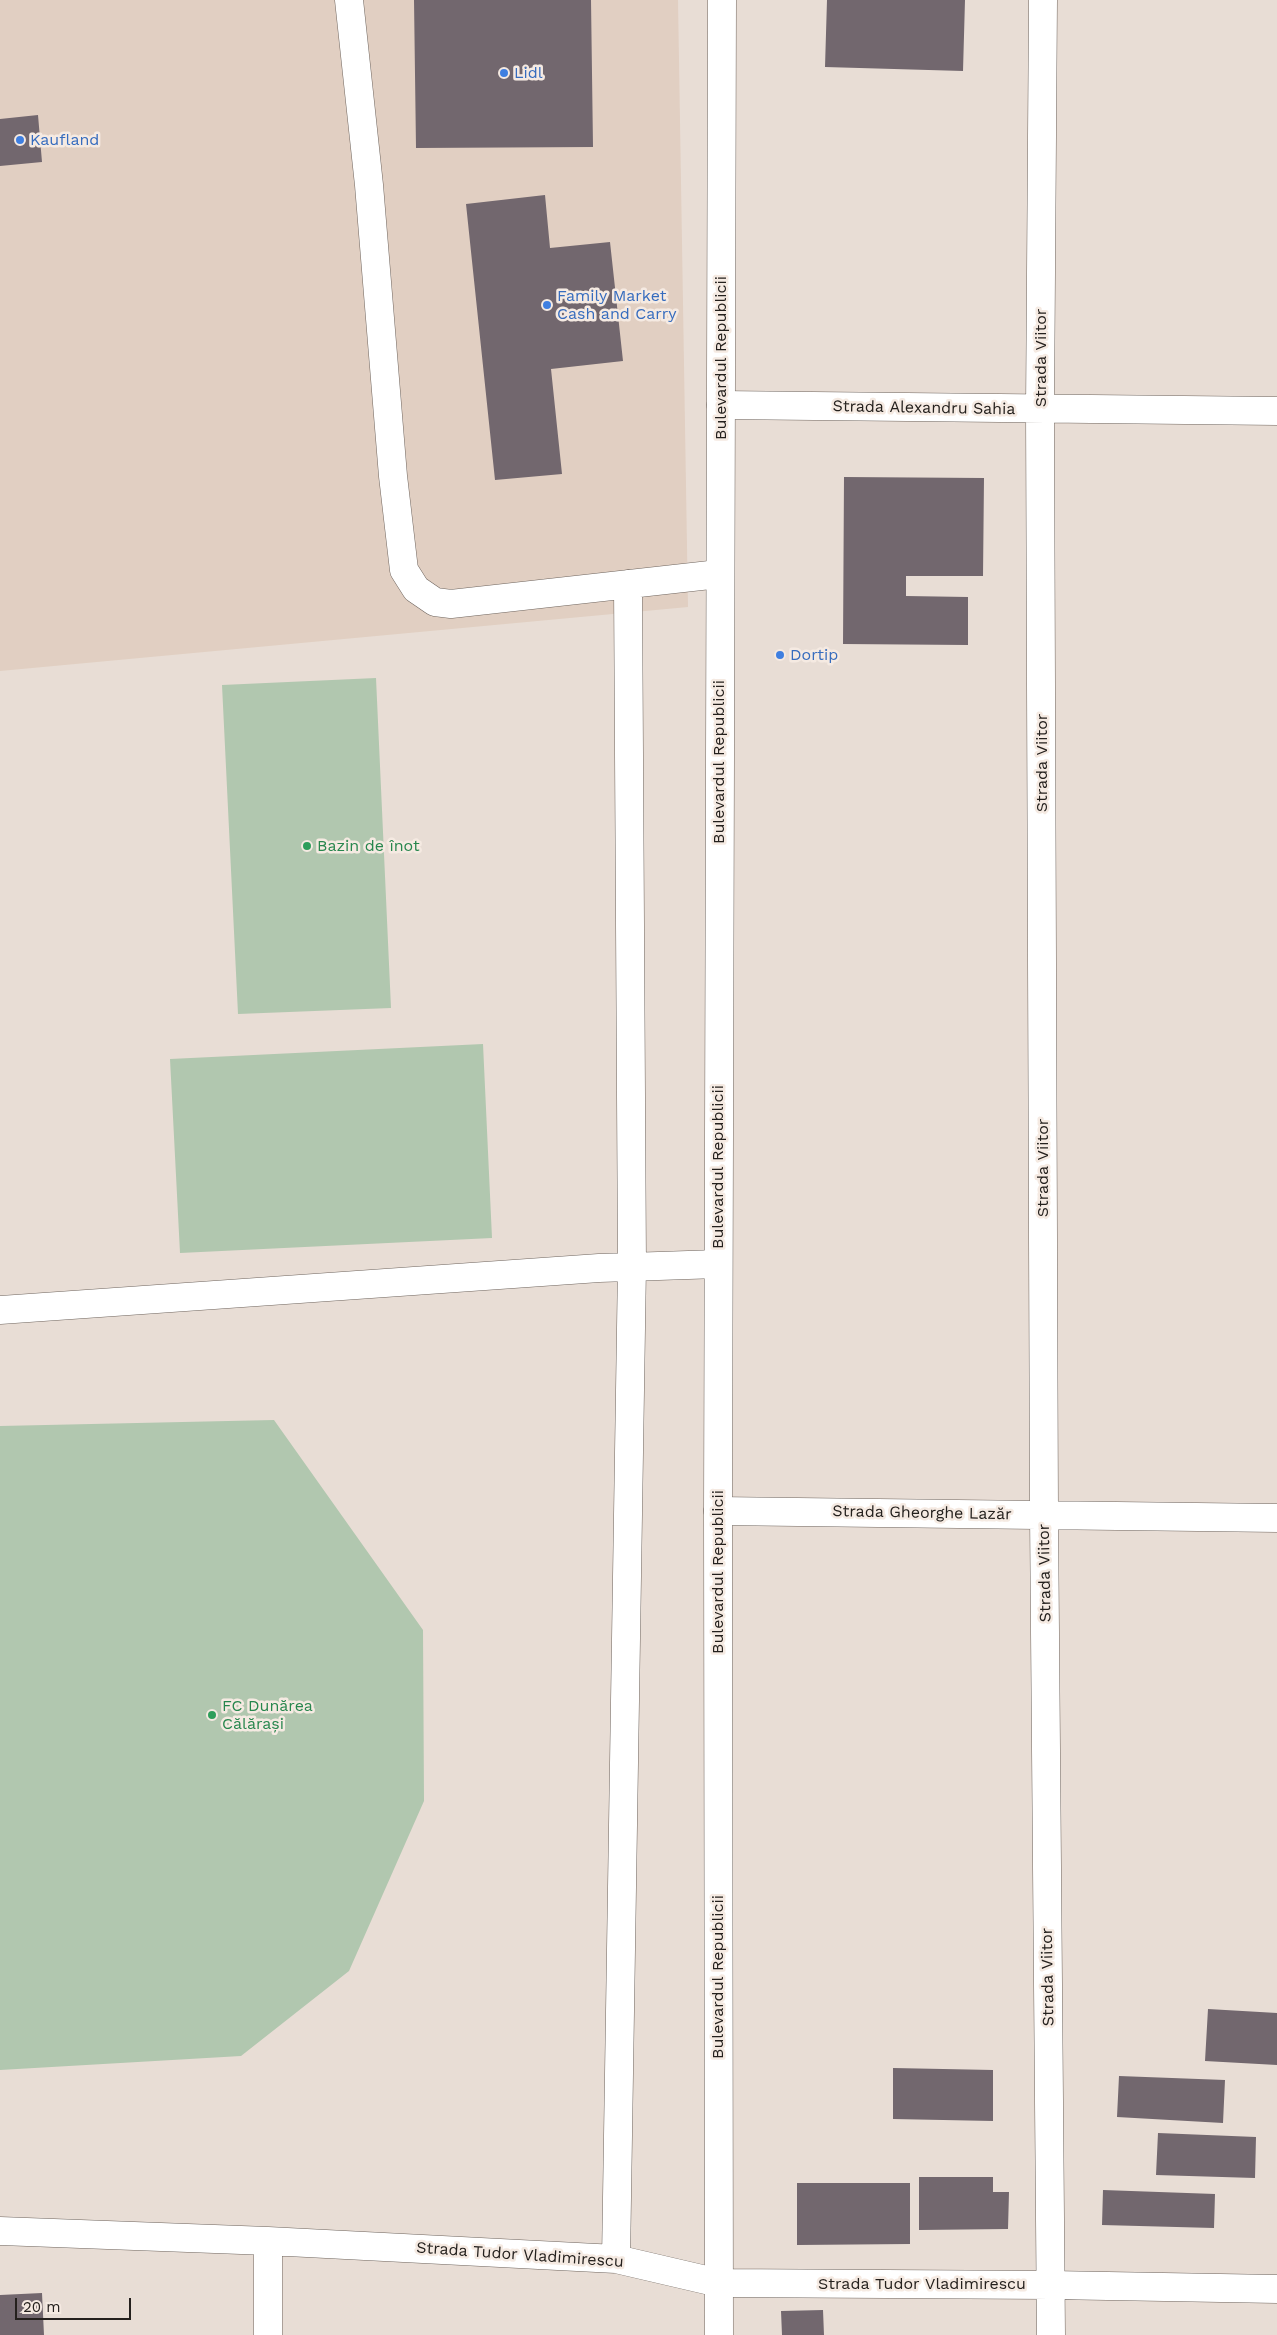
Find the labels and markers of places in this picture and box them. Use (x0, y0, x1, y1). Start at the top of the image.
place label: Lidl (514, 63, 543, 83)
marker: Lidl (498, 67, 510, 79)
place label: Kaufland (30, 130, 99, 150)
marker: Kaufland (14, 134, 26, 146)
place label: Family Market Cash and Carry (557, 286, 677, 324)
marker: Family Market Cash and Carry (541, 299, 553, 311)
place label: Dortip (790, 645, 838, 665)
marker: Dortip (774, 649, 786, 661)
place label: Bazin de înot (317, 836, 420, 856)
marker: Bazin de înot (301, 840, 313, 852)
place label: FC Dunărea Călărași (222, 1696, 313, 1734)
marker: FC Dunărea Călărași (206, 1709, 218, 1721)

